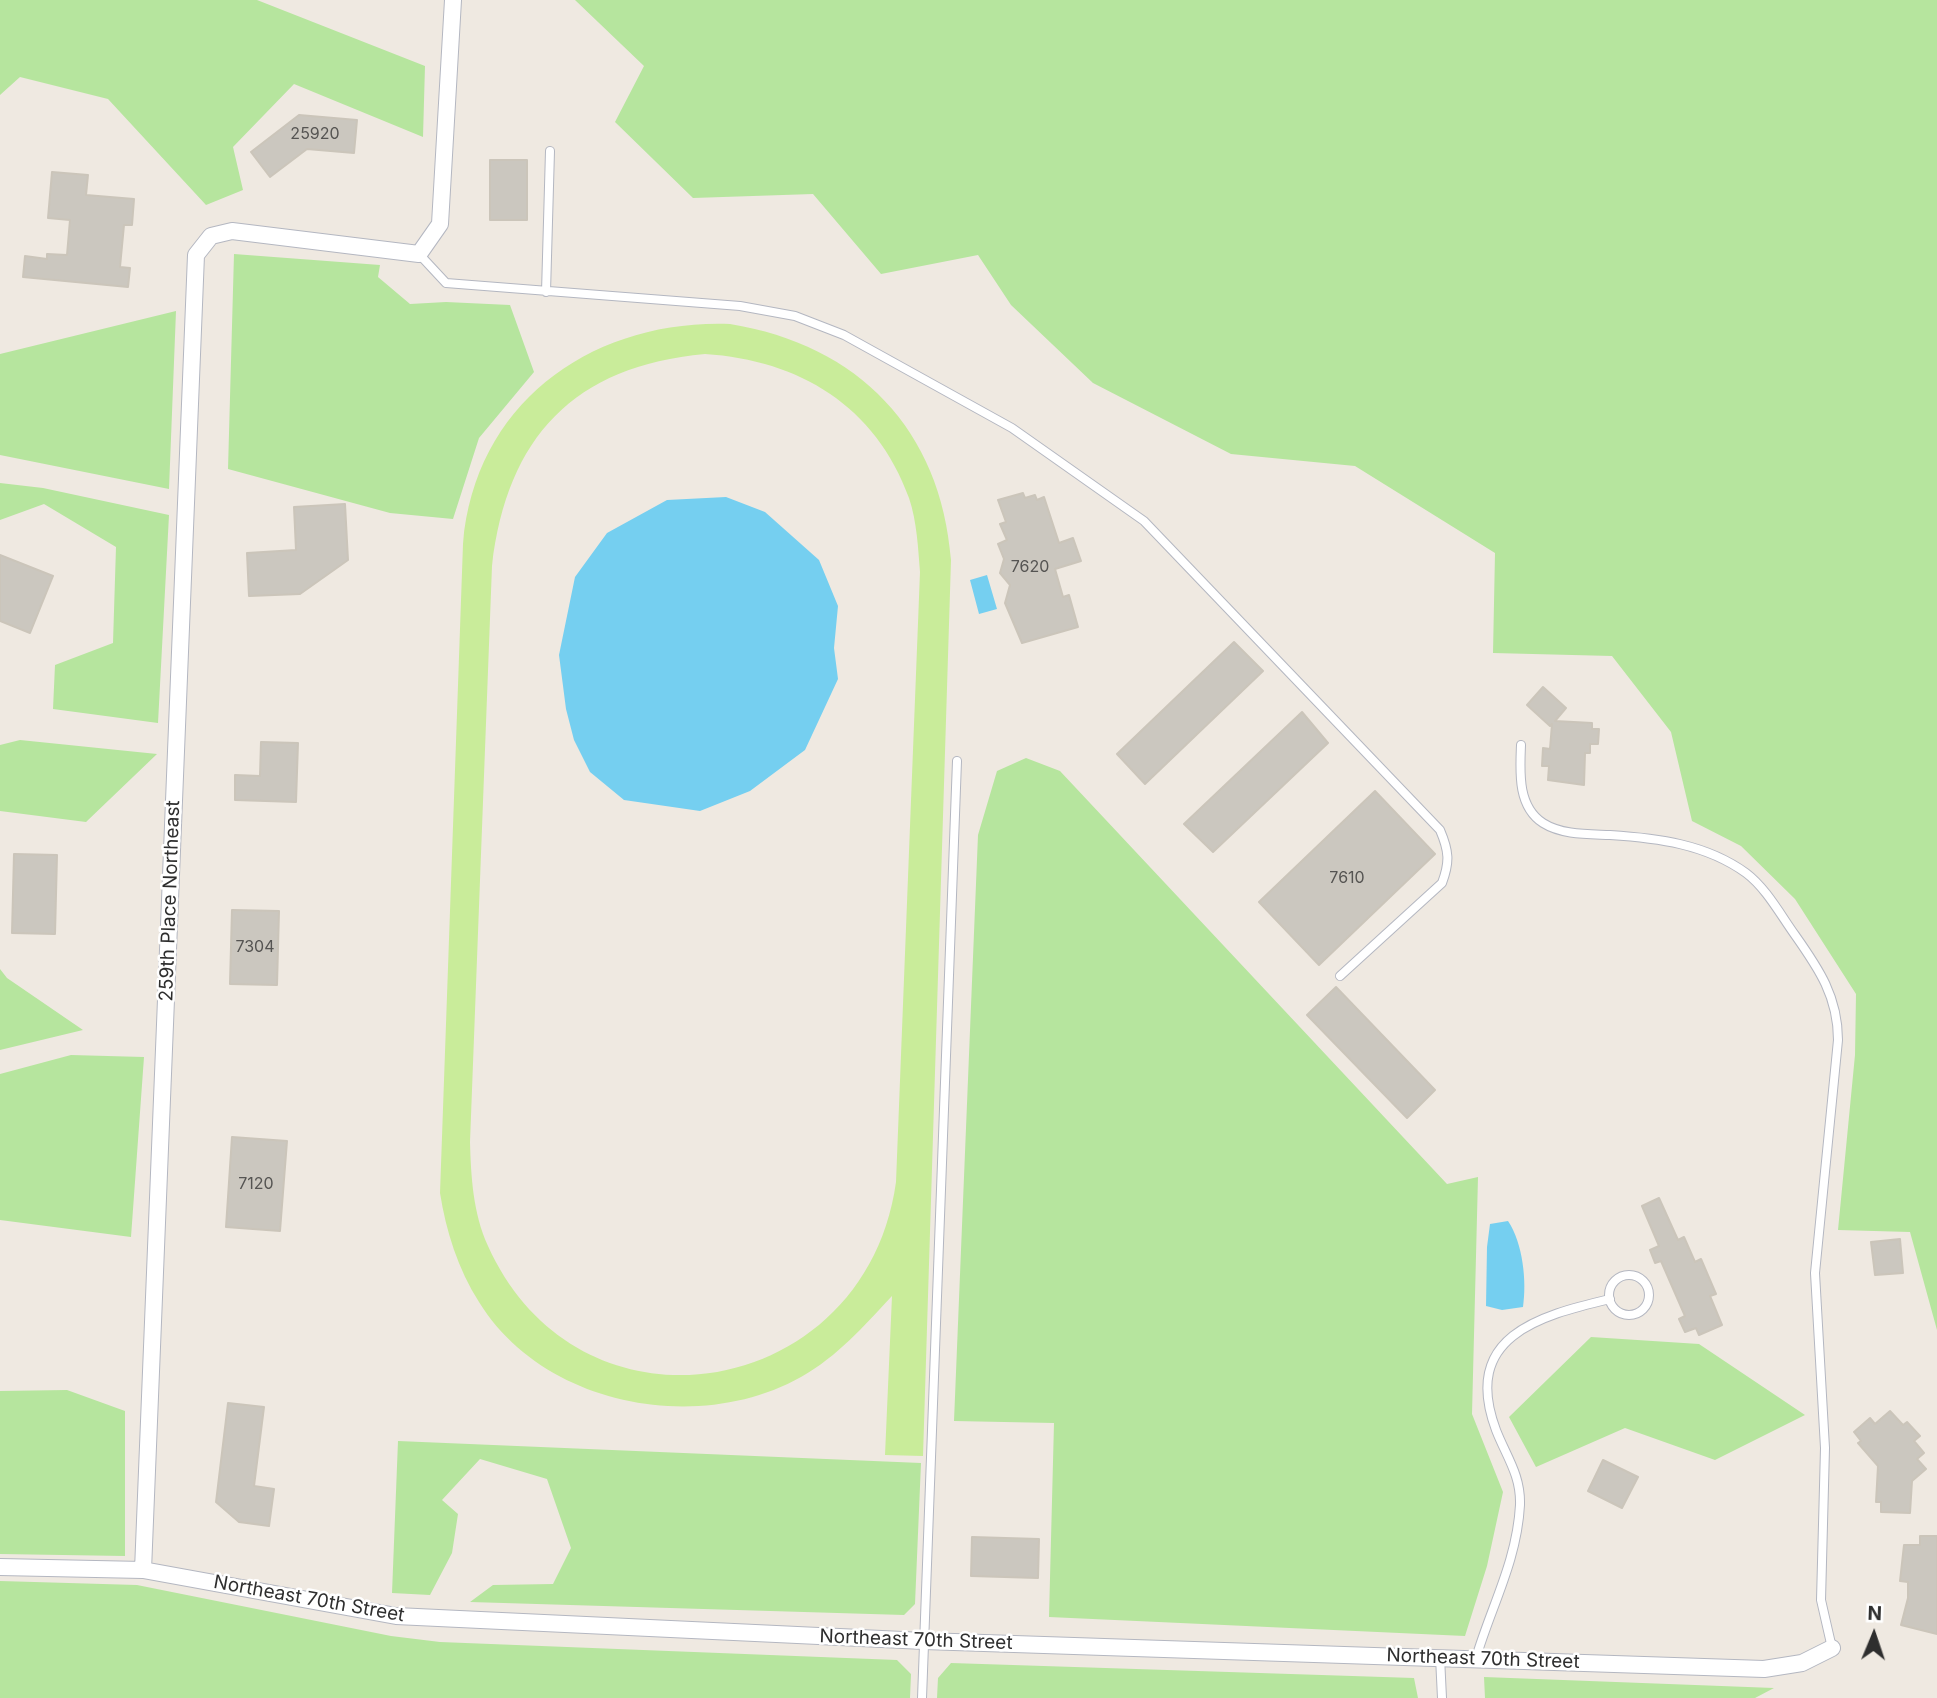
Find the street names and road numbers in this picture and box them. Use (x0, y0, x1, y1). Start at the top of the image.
street label: 259th Place Northeast (155, 800, 185, 1002)
street label: Northeast 70th Street (212, 1571, 406, 1627)
street label: Northeast 70th Street (819, 1625, 1013, 1655)
street label: Northeast 70th Street (1386, 1644, 1580, 1674)

